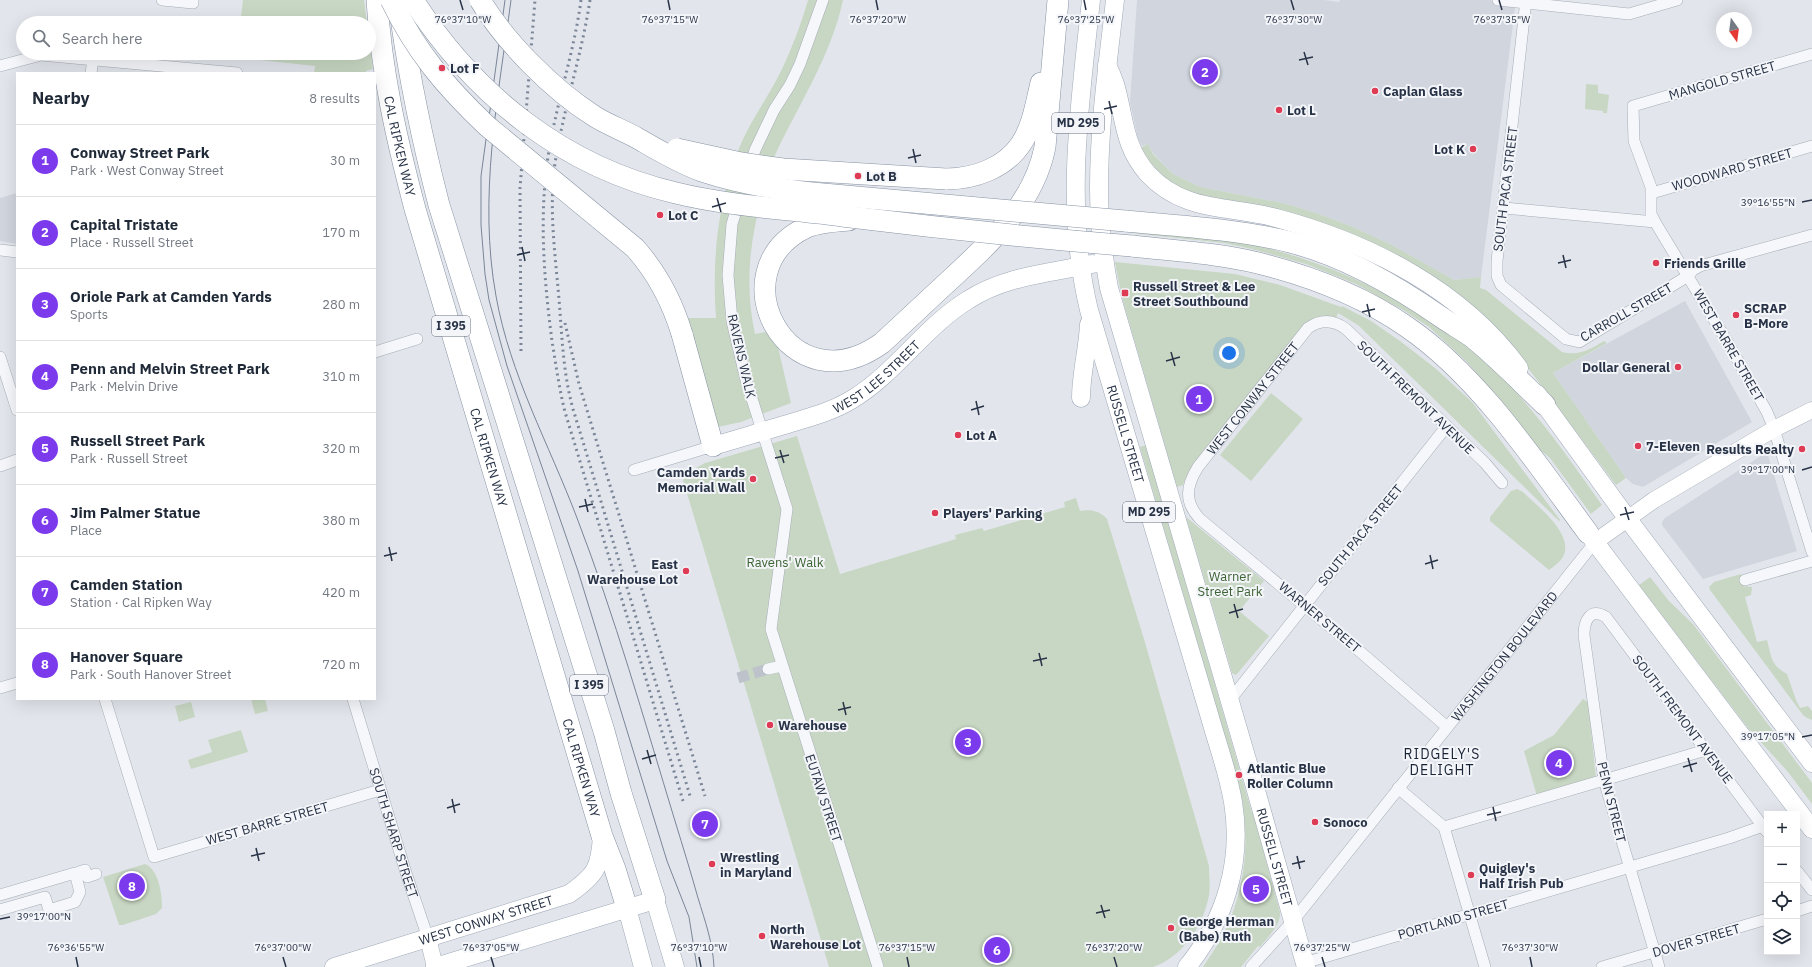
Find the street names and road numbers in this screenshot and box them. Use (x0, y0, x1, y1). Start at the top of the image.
street label: MANGOLD STREET (1667, 57, 1778, 104)
street label: CAL RIPKEN WAY (380, 95, 419, 198)
road number: MD 295 (1052, 113, 1104, 133)
street label: SOUTH PACA STREET (1489, 125, 1522, 253)
street label: WOODWARD STREET (1670, 144, 1795, 195)
street label: CARROLL STREET (1577, 279, 1676, 346)
street label: WEST BARRE STREET (1690, 286, 1768, 405)
street label: RAVENS WALK (724, 312, 759, 400)
road number: I 395 (432, 316, 470, 336)
street label: WEST LEE STREET (830, 336, 924, 417)
street label: SOUTH FREMONT AVENUE (1353, 337, 1478, 458)
street label: WEST CONWAY STREET (1203, 338, 1303, 458)
street label: RUSSELL STREET (1103, 383, 1148, 486)
street label: CAL RIPKEN WAY (466, 406, 511, 509)
street label: SOUTH PACA STREET (1314, 481, 1407, 590)
road number: MD 295 (1123, 502, 1175, 522)
street label: WARNER STREET (1275, 578, 1365, 657)
street label: WASHINGTON BOULEVARD (1447, 588, 1561, 725)
street label: SOUTH FREMONT AVENUE (1629, 652, 1737, 787)
road number: I 395 (570, 675, 608, 695)
street label: CAL RIPKEN WAY (558, 717, 604, 820)
street label: EUTAW STREET (801, 752, 846, 845)
street label: PENN STREET (1593, 760, 1630, 845)
street label: SOUTH SHARP STREET (365, 766, 422, 901)
street label: WEST BARRE STREET (204, 798, 331, 849)
street label: RUSSELL STREET (1252, 806, 1296, 909)
street label: WEST CONWAY STREET (417, 891, 555, 949)
street label: PORTLAND STREET (1396, 895, 1511, 943)
street label: DOVER STREET (1650, 920, 1742, 961)

